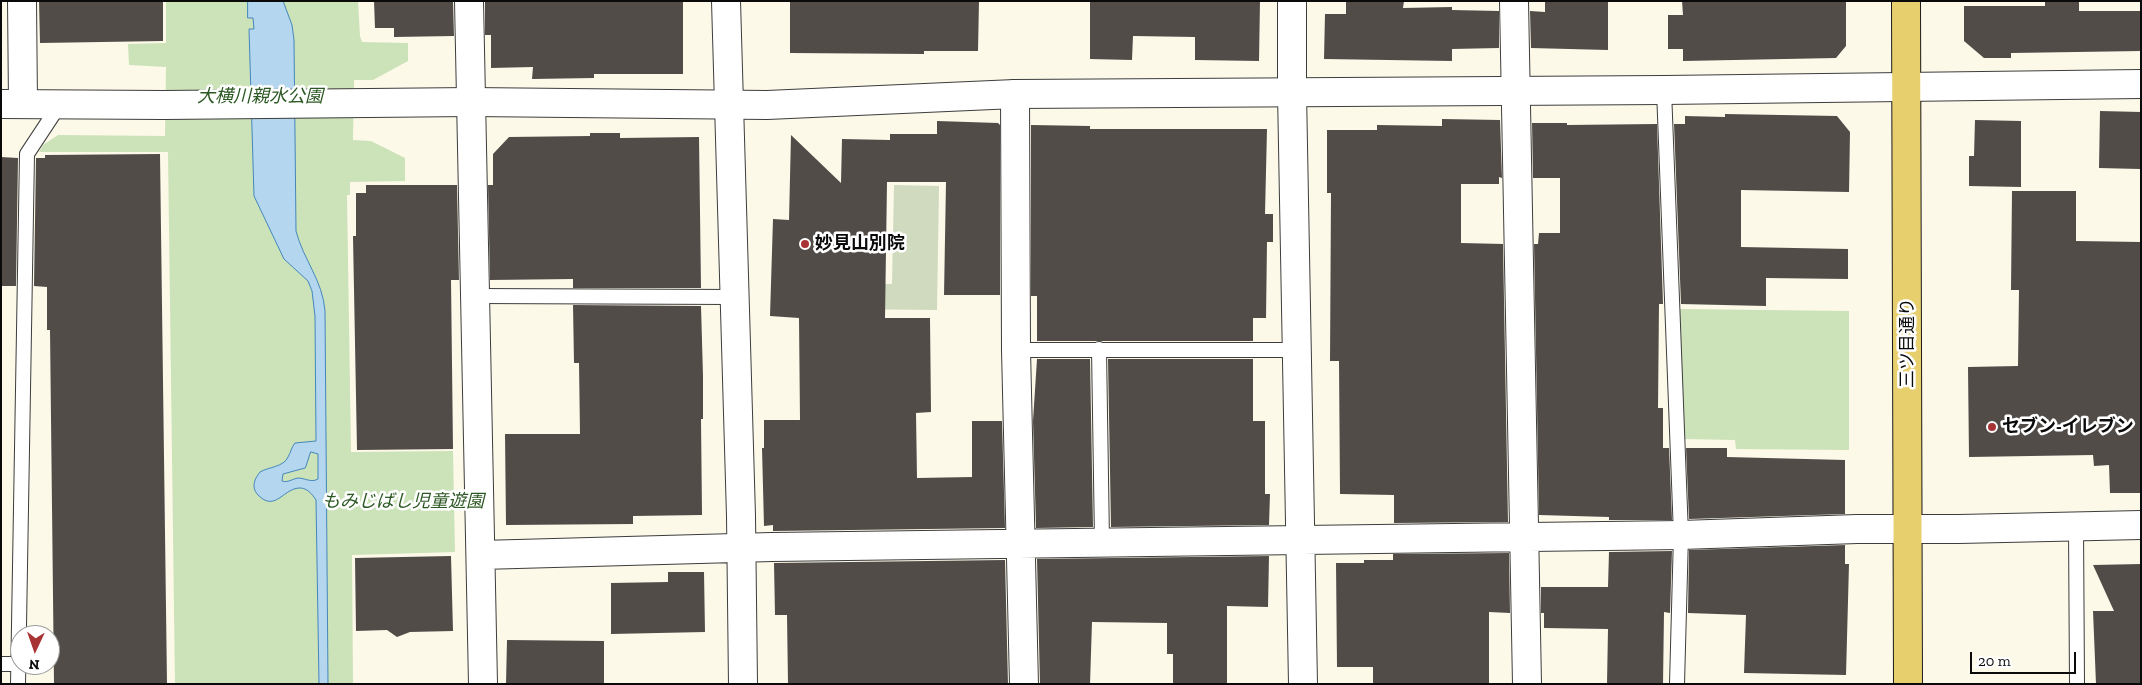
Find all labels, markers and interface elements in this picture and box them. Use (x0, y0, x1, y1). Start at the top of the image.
park label: 大横川親水公園 (197, 86, 323, 108)
place label: 妙見山別院 (815, 233, 905, 255)
marker: 妙見山別院 (799, 238, 811, 250)
street label: 三ツ目通り (1897, 298, 1919, 388)
place label: セブン-イレブン (2002, 416, 2134, 438)
marker: セブン-イレブン (1986, 421, 1998, 433)
park label: もみじばし児童遊園 (322, 491, 484, 513)
north arrow (10, 625, 60, 675)
scale bar (1972, 642, 2078, 674)
text: 20 m (1978, 652, 2011, 670)
text: N (28, 656, 40, 673)

